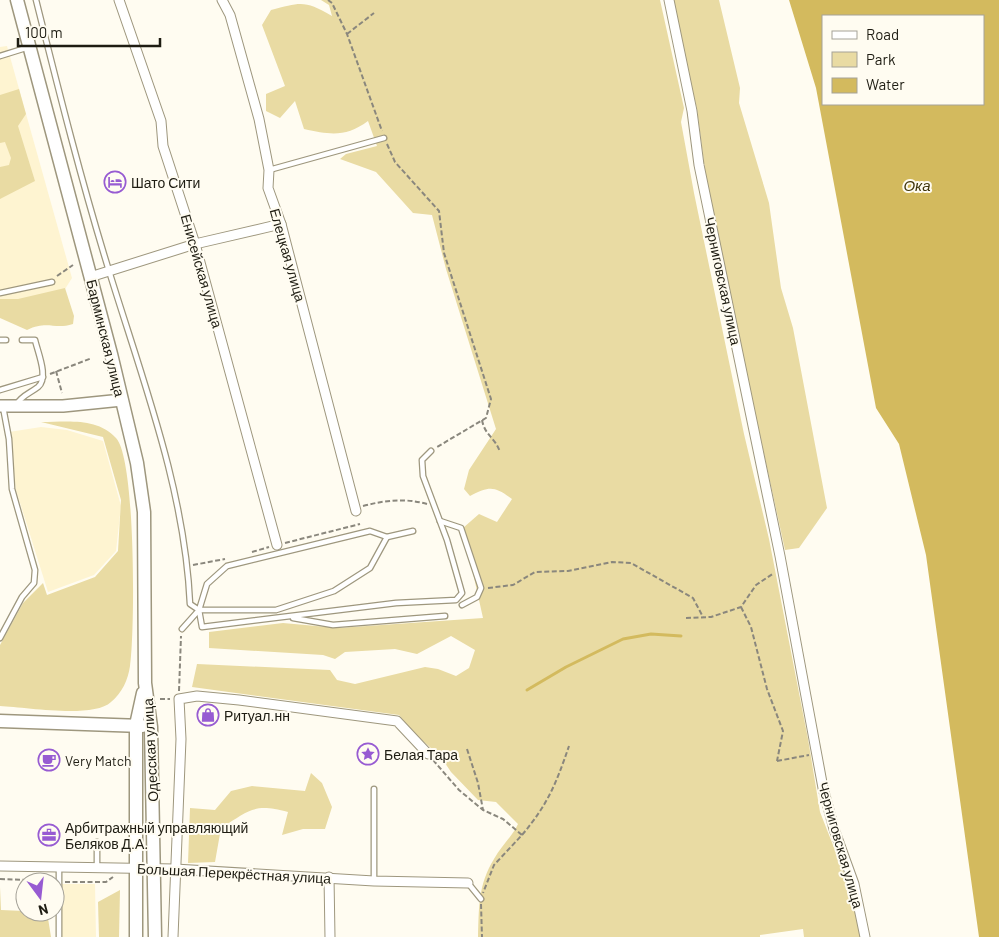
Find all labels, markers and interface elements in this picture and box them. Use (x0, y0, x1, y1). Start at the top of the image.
scale bar (18, 15, 160, 47)
legend (822, 15, 984, 105)
text: 100 m (25, 23, 63, 41)
text: Road (866, 25, 899, 43)
text: Park (866, 50, 896, 68)
text: Water (866, 75, 905, 93)
hotel icon: Шато Сити (103, 170, 127, 194)
place label: Шато Сити (131, 174, 200, 191)
water label: Ока (903, 176, 931, 194)
street label: Елецкая улица (267, 206, 310, 304)
street label: Енисейская улица (178, 212, 226, 330)
street label: Черниговская улица (701, 215, 745, 347)
street label: Барминская улица (83, 278, 129, 398)
street label: Одесская улица (139, 698, 161, 802)
shop icon: Ритуал.нн (196, 703, 220, 727)
place label: Ритуал.нн (224, 707, 290, 724)
place icon: Белая Тара (356, 742, 380, 766)
place label: Белая Тара (384, 746, 458, 763)
cafe icon: Very Match (37, 748, 61, 772)
place label: Very Match (65, 752, 132, 769)
street label: Черниговская улица (815, 780, 867, 910)
place label: Арбитражный управляющий Беляков Д.А. (65, 819, 248, 852)
office icon: Арбитражный управляющий Беляков Д.А. (37, 823, 61, 847)
street label: Большая Перекрёстная улица (136, 859, 332, 887)
north arrow (15, 872, 65, 922)
text: N (37, 901, 50, 919)

